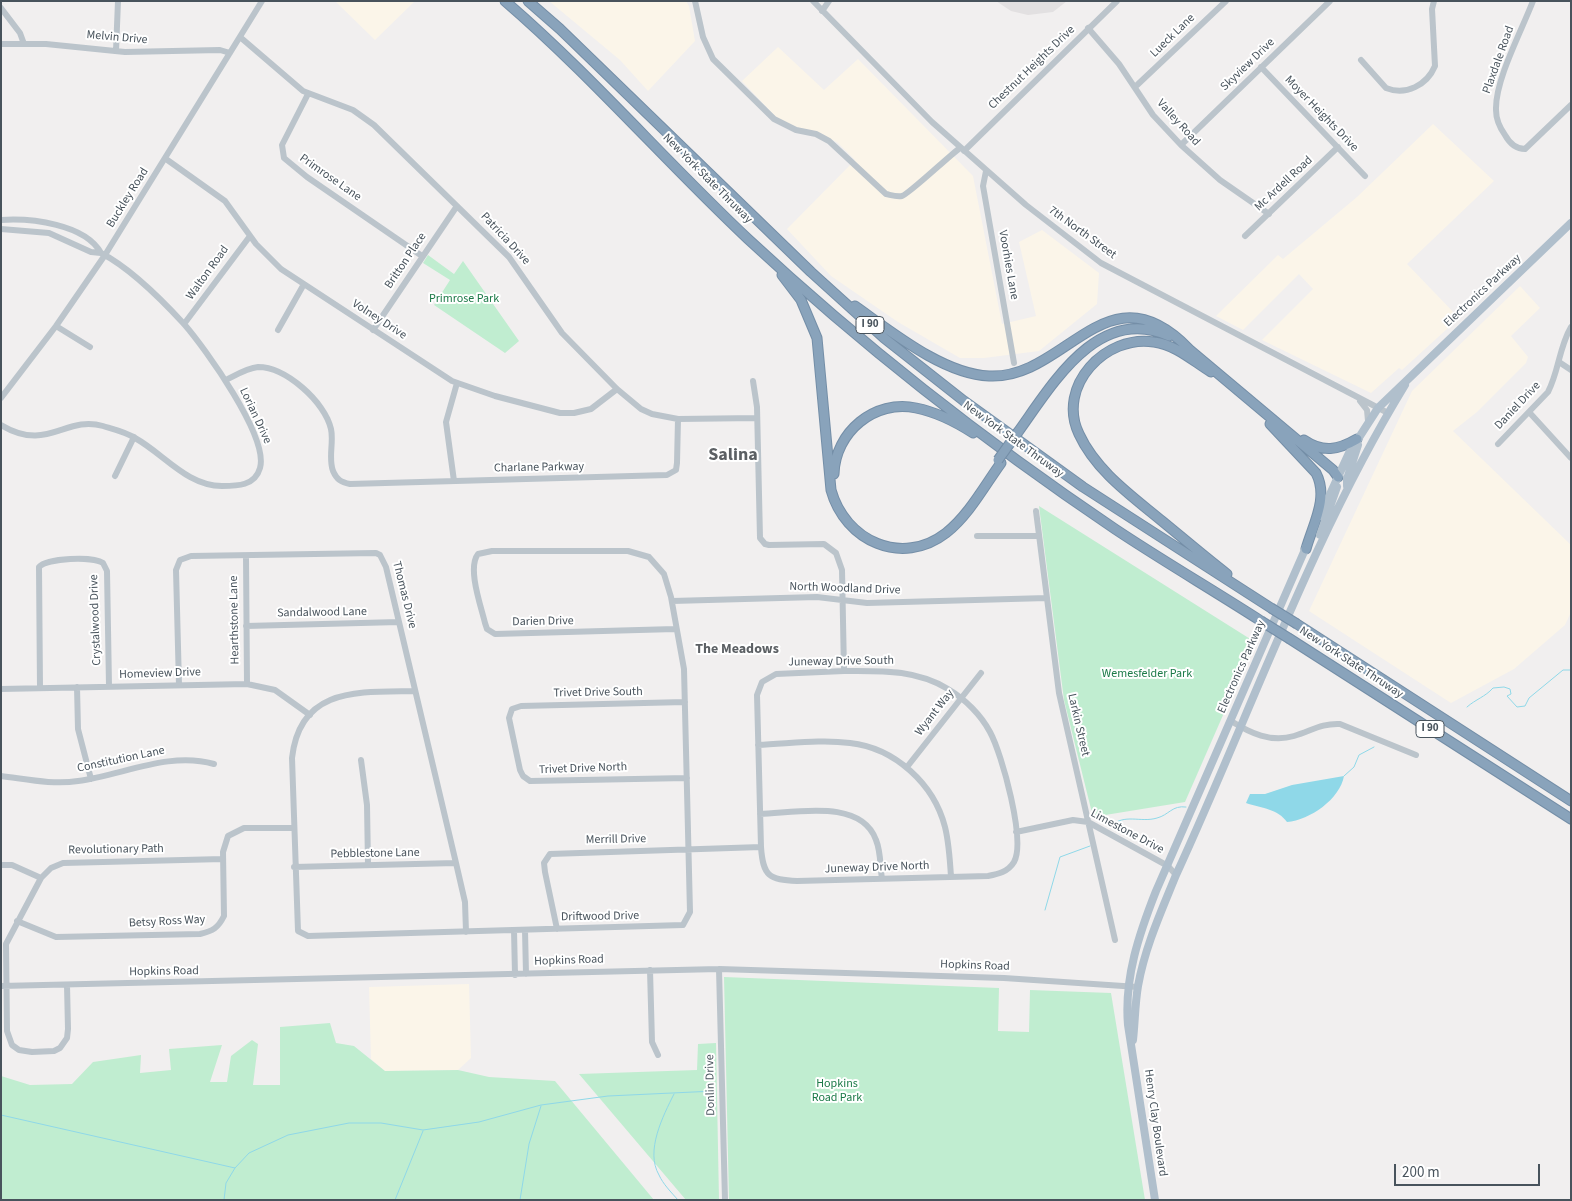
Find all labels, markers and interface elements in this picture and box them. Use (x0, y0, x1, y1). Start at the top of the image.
street label: Lueck Lane (1148, 11, 1198, 61)
street label: Chestnut Heights Drive (986, 23, 1078, 113)
street label: Plaxdale Road (1480, 24, 1518, 96)
street label: Melvin Drive (86, 28, 148, 48)
street label: Skyview Drive (1218, 36, 1278, 94)
street label: Moyer Heights Drive (1281, 73, 1361, 155)
street label: Valley Road (1153, 97, 1203, 149)
street label: New York State Thruway (659, 131, 755, 227)
street label: Primrose Lane (296, 151, 364, 205)
street label: Mc Ardell Road (1252, 153, 1316, 215)
street label: Buckley Road (104, 165, 152, 231)
street label: 7th North Street (1045, 204, 1119, 262)
street label: Patricia Drive (477, 210, 533, 268)
street label: Voorhies Lane (995, 229, 1021, 301)
street label: Britton Place (382, 230, 430, 292)
street label: Walton Road (184, 243, 232, 303)
street label: Electronics Parkway (1441, 252, 1525, 330)
park label: Primrose Park (429, 292, 499, 306)
street label: Volney Drive (349, 297, 409, 343)
road number: I 90 (856, 316, 884, 334)
street label: Daniel Drive (1492, 379, 1544, 433)
street label: Lorian Drive (236, 386, 274, 446)
street label: New York State Thruway (960, 399, 1066, 481)
district label: Salina (708, 445, 758, 467)
street label: Charlane Parkway (494, 460, 584, 476)
street label: Thomas Drive (389, 560, 419, 630)
street label: Crystalwood Drive (87, 574, 105, 666)
street label: Hearthstone Lane (227, 575, 243, 665)
street label: North Woodland Drive (789, 580, 901, 598)
street label: Sandalwood Lane (277, 605, 367, 621)
street label: Darien Drive (512, 614, 574, 630)
street label: Electronics Parkway (1215, 618, 1269, 716)
street label: New York State Thruway (1296, 624, 1406, 702)
district label: The Meadows (695, 642, 779, 658)
street label: Juneway Drive South (788, 654, 894, 670)
street label: Homeview Drive (119, 665, 201, 683)
park label: Wemesfelder Park (1102, 667, 1192, 681)
street label: Trivet Drive South (553, 685, 643, 701)
street label: Wyant Way (912, 687, 958, 739)
street label: Larkin Street (1064, 692, 1092, 758)
road number: I 90 (1416, 721, 1444, 738)
street label: Constitution Lane (76, 744, 166, 776)
street label: Trivet Drive North (539, 760, 627, 778)
street label: Limestone Drive (1088, 807, 1166, 857)
street label: Merrill Drive (586, 832, 646, 848)
street label: Revolutionary Path (68, 842, 164, 858)
street label: Pebblestone Lane (330, 846, 420, 862)
street label: Juneway Drive North (824, 859, 930, 877)
street label: Driftwood Drive (561, 909, 639, 925)
street label: Betsy Ross Way (128, 913, 206, 931)
street label: Hopkins Road (534, 953, 604, 969)
street label: Hopkins Road (940, 958, 1010, 974)
street label: Hopkins Road (129, 964, 199, 980)
street label: Donlin Drive (703, 1054, 719, 1116)
street label: Henry Clay Boulevard (1140, 1068, 1170, 1178)
park label: Hopkins Road Park (812, 1077, 862, 1105)
scale bar (1397, 1154, 1543, 1186)
text: 200 m (1402, 1162, 1440, 1183)

